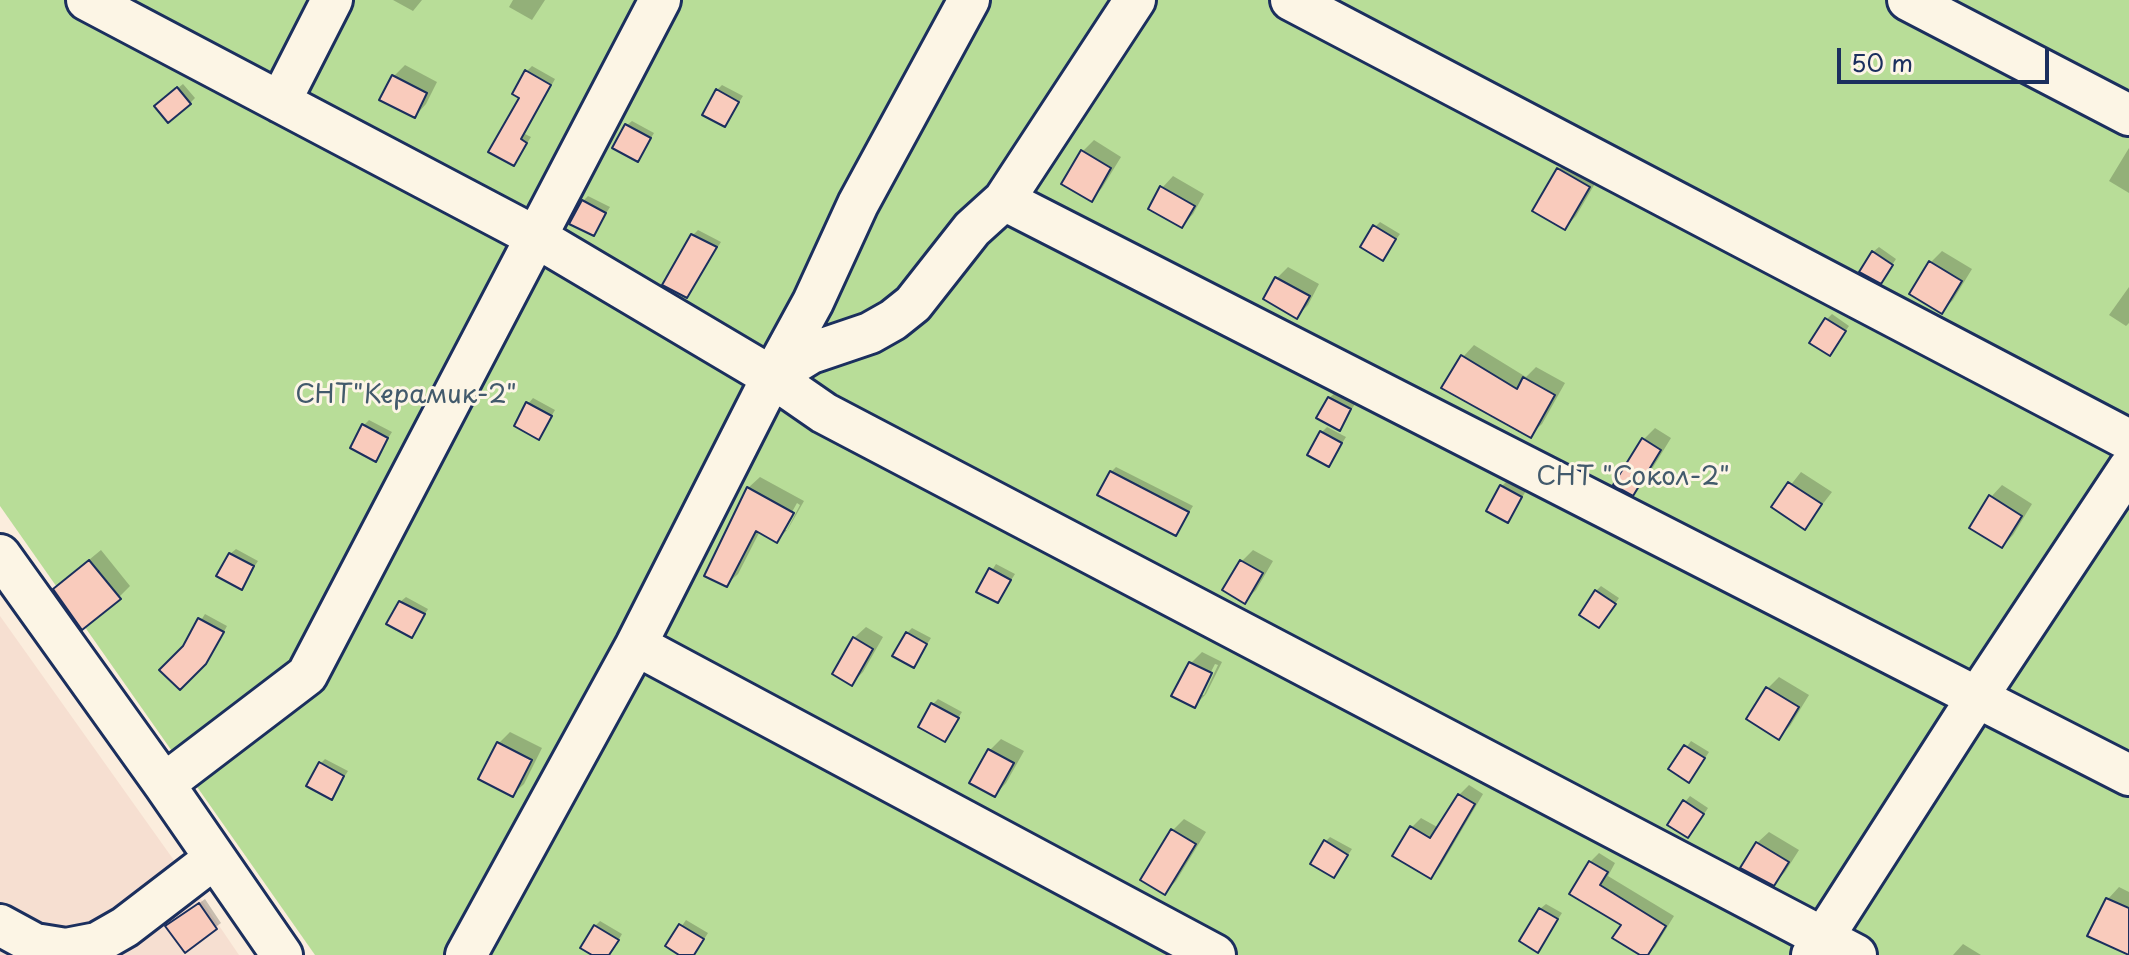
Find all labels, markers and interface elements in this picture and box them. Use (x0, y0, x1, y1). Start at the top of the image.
scale bar (1841, 32, 2053, 82)
text: 50 m (1851, 44, 1913, 80)
park label: СНТ"Керамик-2" (295, 380, 517, 412)
park label: СНТ "Сокол-2" (1536, 462, 1730, 494)

